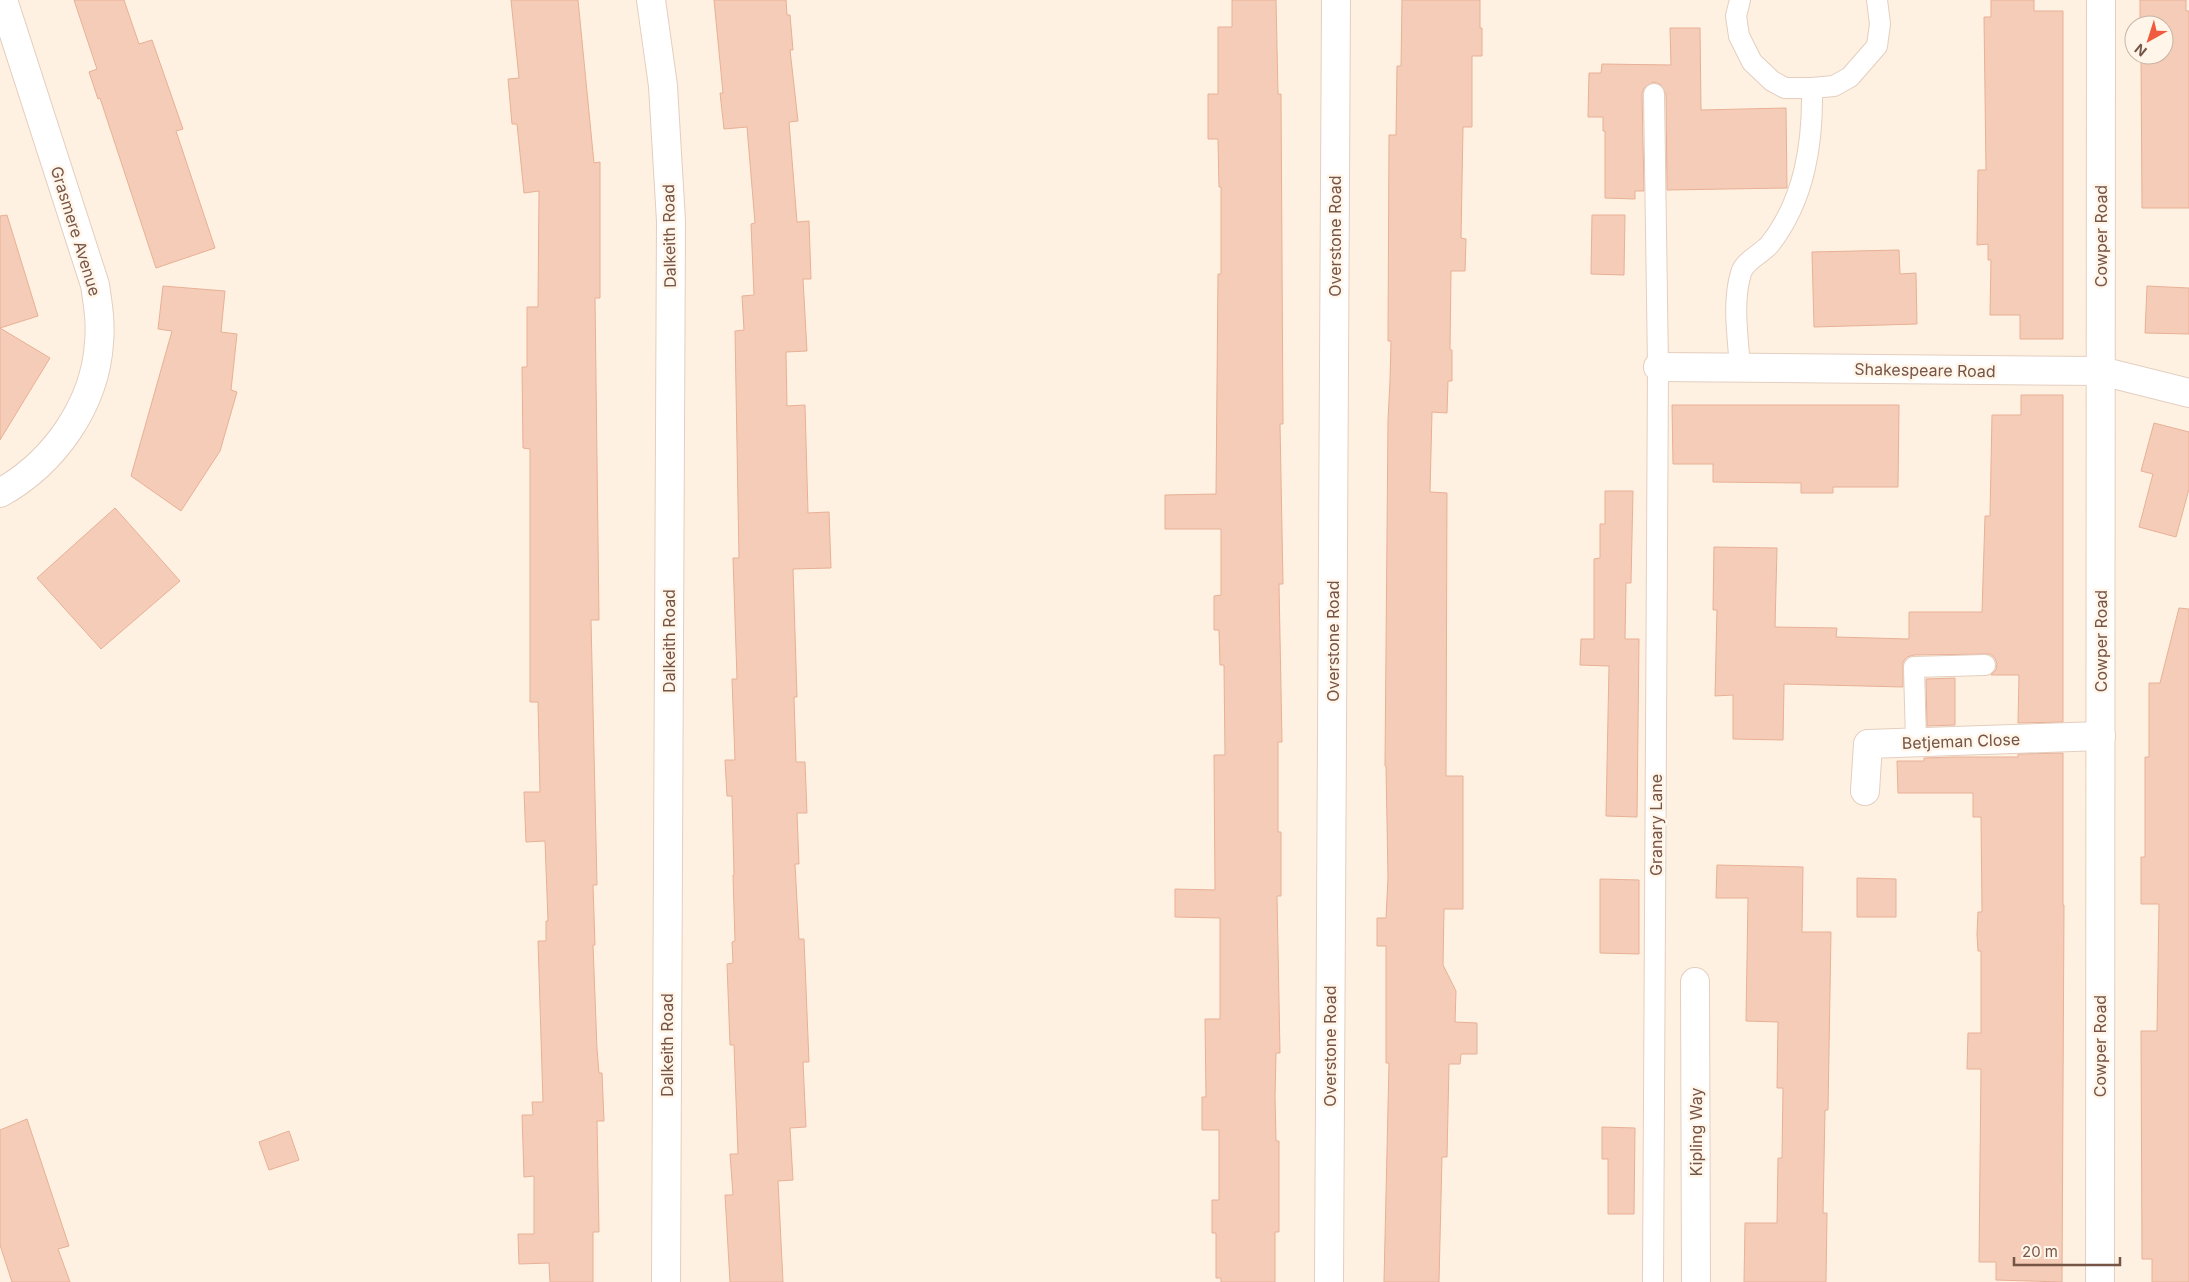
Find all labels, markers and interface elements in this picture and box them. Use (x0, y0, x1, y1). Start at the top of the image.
north arrow (2124, 15, 2174, 65)
text: N (2131, 41, 2150, 60)
street label: Grasmere Avenue (47, 164, 105, 298)
street label: Overstone Road (1325, 175, 1345, 297)
street label: Dalkeith Road (658, 184, 680, 288)
street label: Cowper Road (2091, 185, 2111, 287)
street label: Shakespeare Road (1854, 359, 1996, 381)
street label: Overstone Road (1323, 580, 1343, 702)
street label: Dalkeith Road (659, 589, 679, 693)
street label: Cowper Road (2091, 590, 2111, 692)
street label: Betjeman Close (1902, 729, 2020, 753)
street label: Granary Lane (1646, 774, 1666, 876)
street label: Overstone Road (1320, 985, 1340, 1107)
street label: Dalkeith Road (657, 993, 677, 1097)
street label: Cowper Road (2090, 995, 2110, 1097)
street label: Kipling Way (1686, 1088, 1706, 1176)
scale bar (2014, 1234, 2120, 1266)
text: 20 m (2022, 1242, 2058, 1261)

